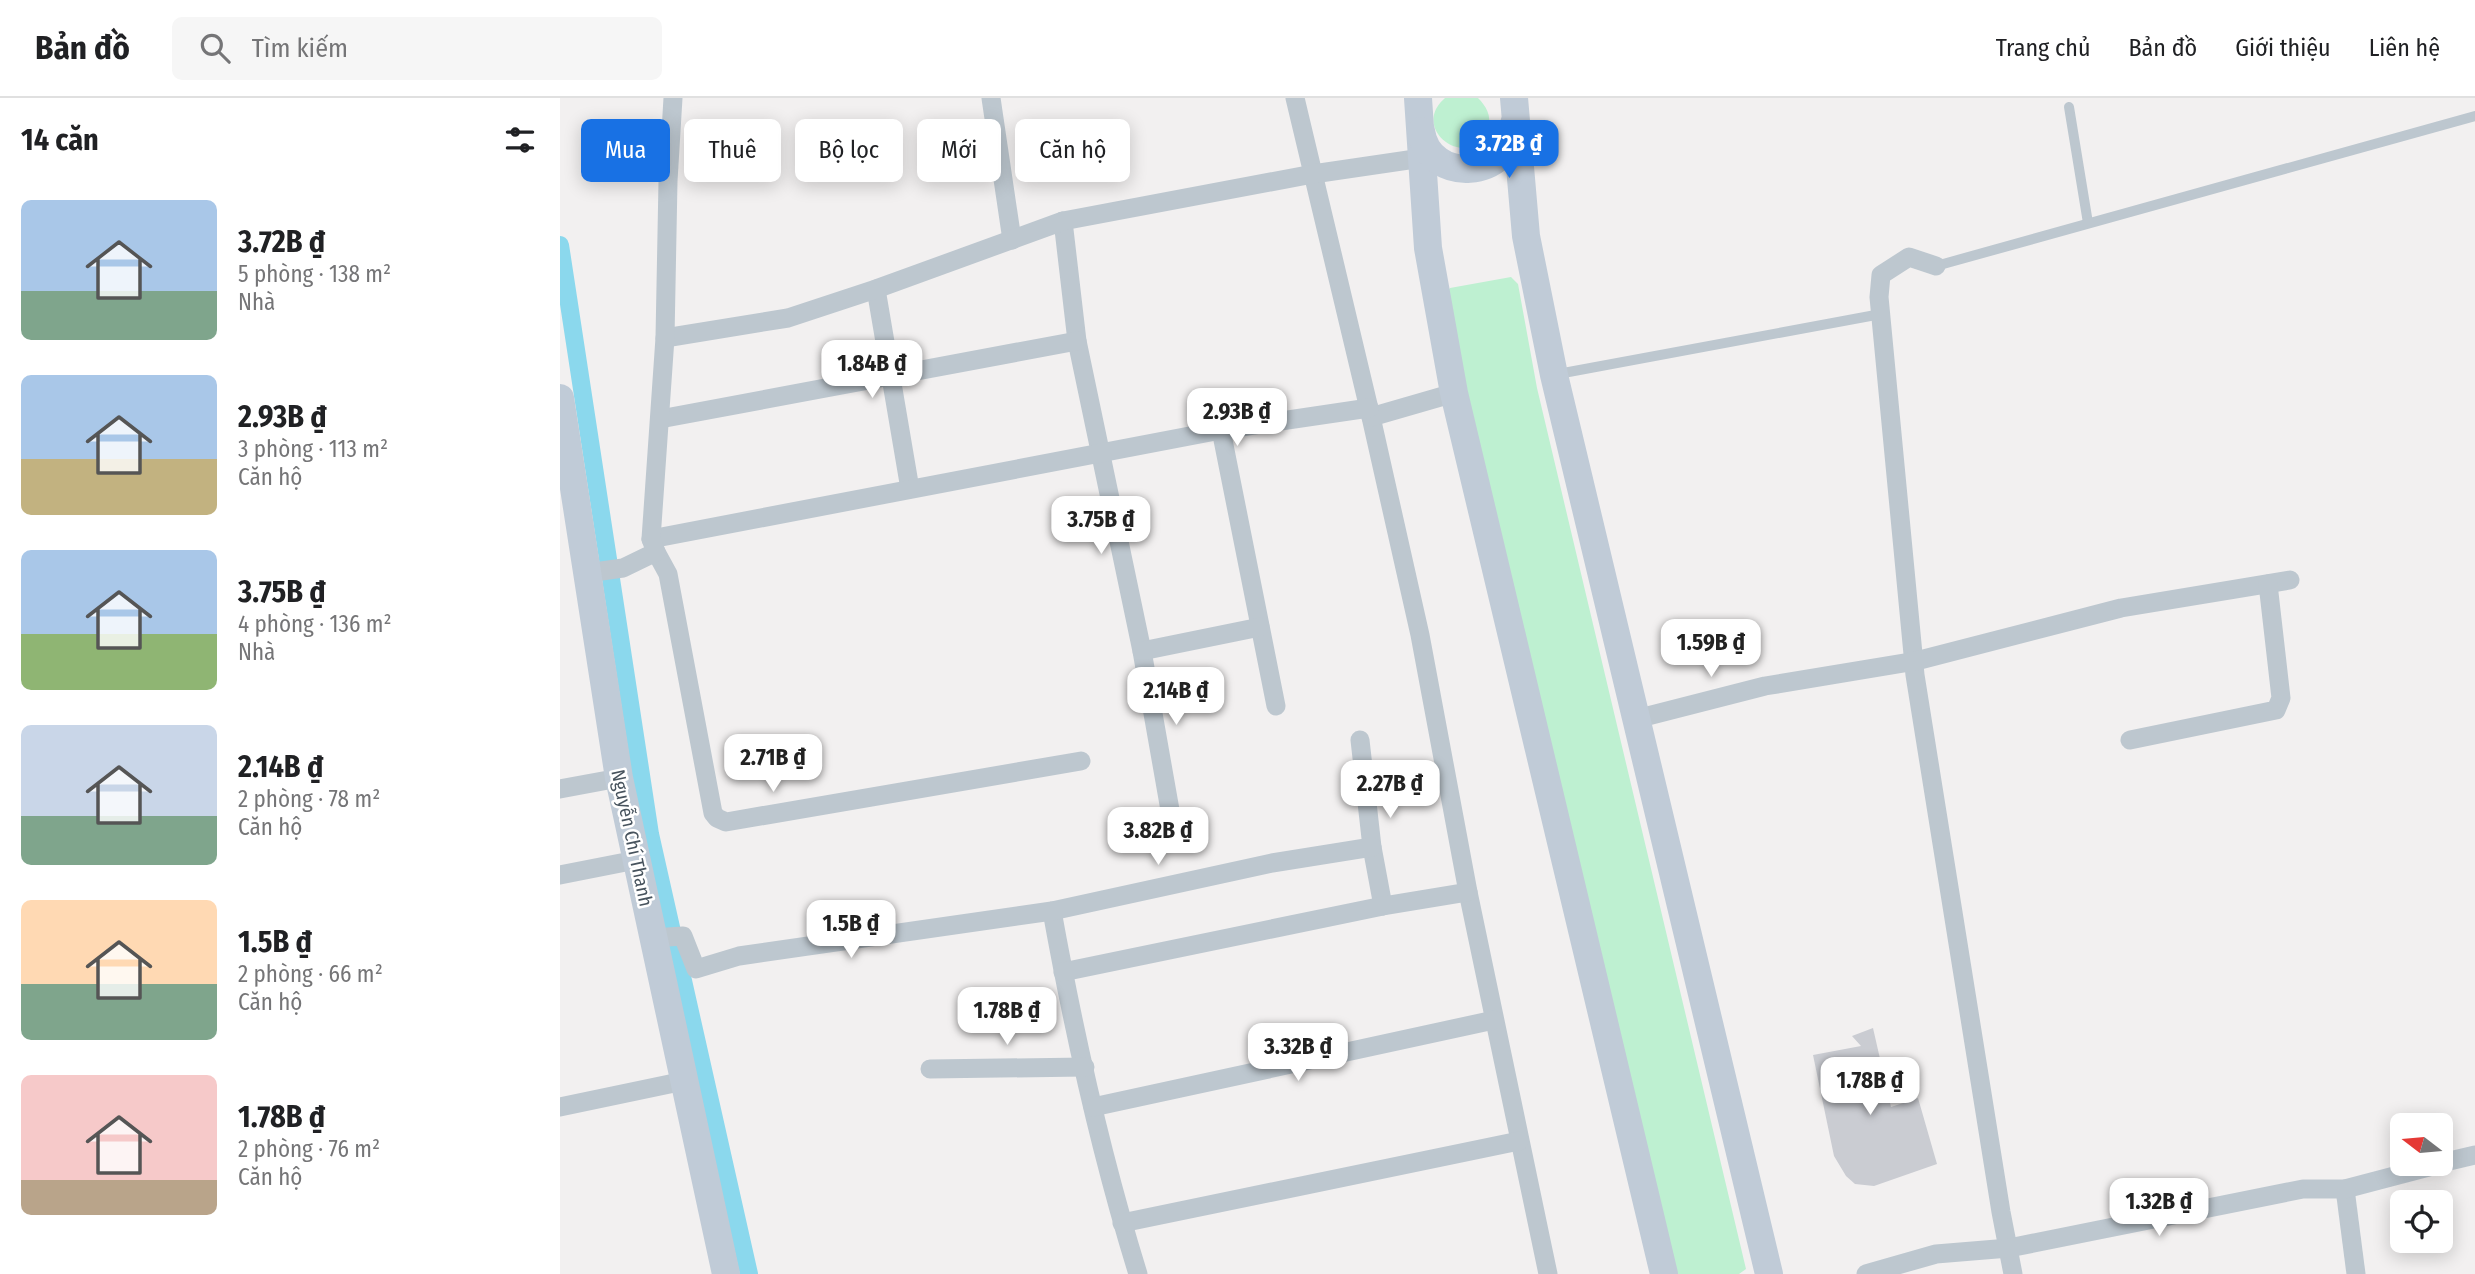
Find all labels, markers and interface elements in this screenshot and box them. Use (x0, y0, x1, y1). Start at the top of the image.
search box (172, 17, 662, 80)
text: Bản đồ (35, 28, 130, 68)
icon: search (196, 29, 234, 67)
text: Tìm kiếm (252, 33, 348, 64)
text: Trang chủ (1996, 34, 2090, 62)
text: Bản đồ (2128, 34, 2197, 62)
text: Giới thiệu (2235, 34, 2331, 62)
text: Liên hệ (2369, 34, 2440, 62)
chip: Mua (581, 119, 670, 182)
chip: Thuê (684, 119, 781, 182)
chip: Bộ lọc (795, 119, 903, 182)
chip: Mới (917, 119, 1001, 182)
chip: Căn hộ (1015, 119, 1130, 182)
pin: 3.72B ₫ (1444, 120, 1574, 180)
icon: filters (501, 121, 539, 159)
text: 14 căn (21, 122, 99, 158)
text: 3.72B ₫ (1476, 129, 1542, 157)
text: 3.72B ₫ (238, 224, 325, 260)
icon: home (77, 228, 161, 312)
text: 5 phòng · 138 m² (238, 260, 391, 288)
text: Nhà (238, 288, 275, 316)
pin: 1.84B ₫ (807, 341, 937, 400)
text: 1.84B ₫ (837, 349, 907, 377)
pin: 2.93B ₫ (1172, 388, 1302, 448)
text: 2.93B ₫ (1203, 397, 1271, 425)
text: 2.93B ₫ (238, 399, 327, 435)
icon: home (77, 403, 161, 487)
text: 3 phòng · 113 m² (238, 435, 388, 463)
text: Căn hộ (238, 463, 302, 491)
pin: 3.75B ₫ (1036, 496, 1166, 556)
text: 3.75B ₫ (1067, 505, 1135, 533)
text: 3.75B ₫ (238, 574, 326, 610)
icon: home (77, 578, 161, 662)
text: 4 phòng · 136 m² (238, 610, 392, 638)
pin: 1.59B ₫ (1646, 620, 1776, 679)
text: 1.59B ₫ (1677, 628, 1745, 656)
text: Nhà (238, 638, 275, 666)
pin: 2.14B ₫ (1111, 668, 1241, 727)
text: 2.14B ₫ (1143, 676, 1209, 704)
pin: 2.71B ₫ (708, 734, 838, 794)
text: 2.71B ₫ (740, 743, 806, 771)
text: 2.14B ₫ (238, 749, 323, 785)
icon: home (77, 753, 161, 837)
pin: 2.27B ₫ (1325, 760, 1455, 820)
street label: Nguyễn Chí Thanh (606, 767, 658, 909)
text: 2.27B ₫ (1357, 769, 1423, 797)
text: 2 phòng · 78 m² (238, 785, 380, 813)
pin: 3.82B ₫ (1093, 808, 1223, 867)
text: Căn hộ (238, 813, 302, 841)
text: 3.82B ₫ (1123, 816, 1193, 844)
pin: 1.5B ₫ (794, 900, 908, 960)
text: 1.5B ₫ (823, 909, 879, 937)
text: 1.5B ₫ (238, 924, 312, 960)
icon: home (77, 928, 161, 1012)
text: 2 phòng · 66 m² (238, 960, 383, 988)
text: Căn hộ (238, 988, 302, 1016)
pin: 1.78B ₫ (942, 988, 1072, 1047)
text: 1.78B ₫ (974, 996, 1040, 1024)
pin: 3.32B ₫ (1233, 1024, 1363, 1083)
text: 3.32B ₫ (1264, 1032, 1332, 1060)
pin: 1.78B ₫ (1805, 1058, 1935, 1117)
text: 1.78B ₫ (1837, 1066, 1903, 1094)
text: 1.78B ₫ (238, 1099, 325, 1135)
icon: home (77, 1103, 161, 1187)
north arrow (2390, 1113, 2454, 1176)
map controls (2390, 1113, 2453, 1253)
text: 2 phòng · 76 m² (238, 1135, 380, 1163)
text: Căn hộ (238, 1163, 302, 1191)
pin: 1.32B ₫ (2094, 1178, 2224, 1238)
text: 1.32B ₫ (2125, 1187, 2193, 1215)
button: locate (2390, 1190, 2453, 1253)

